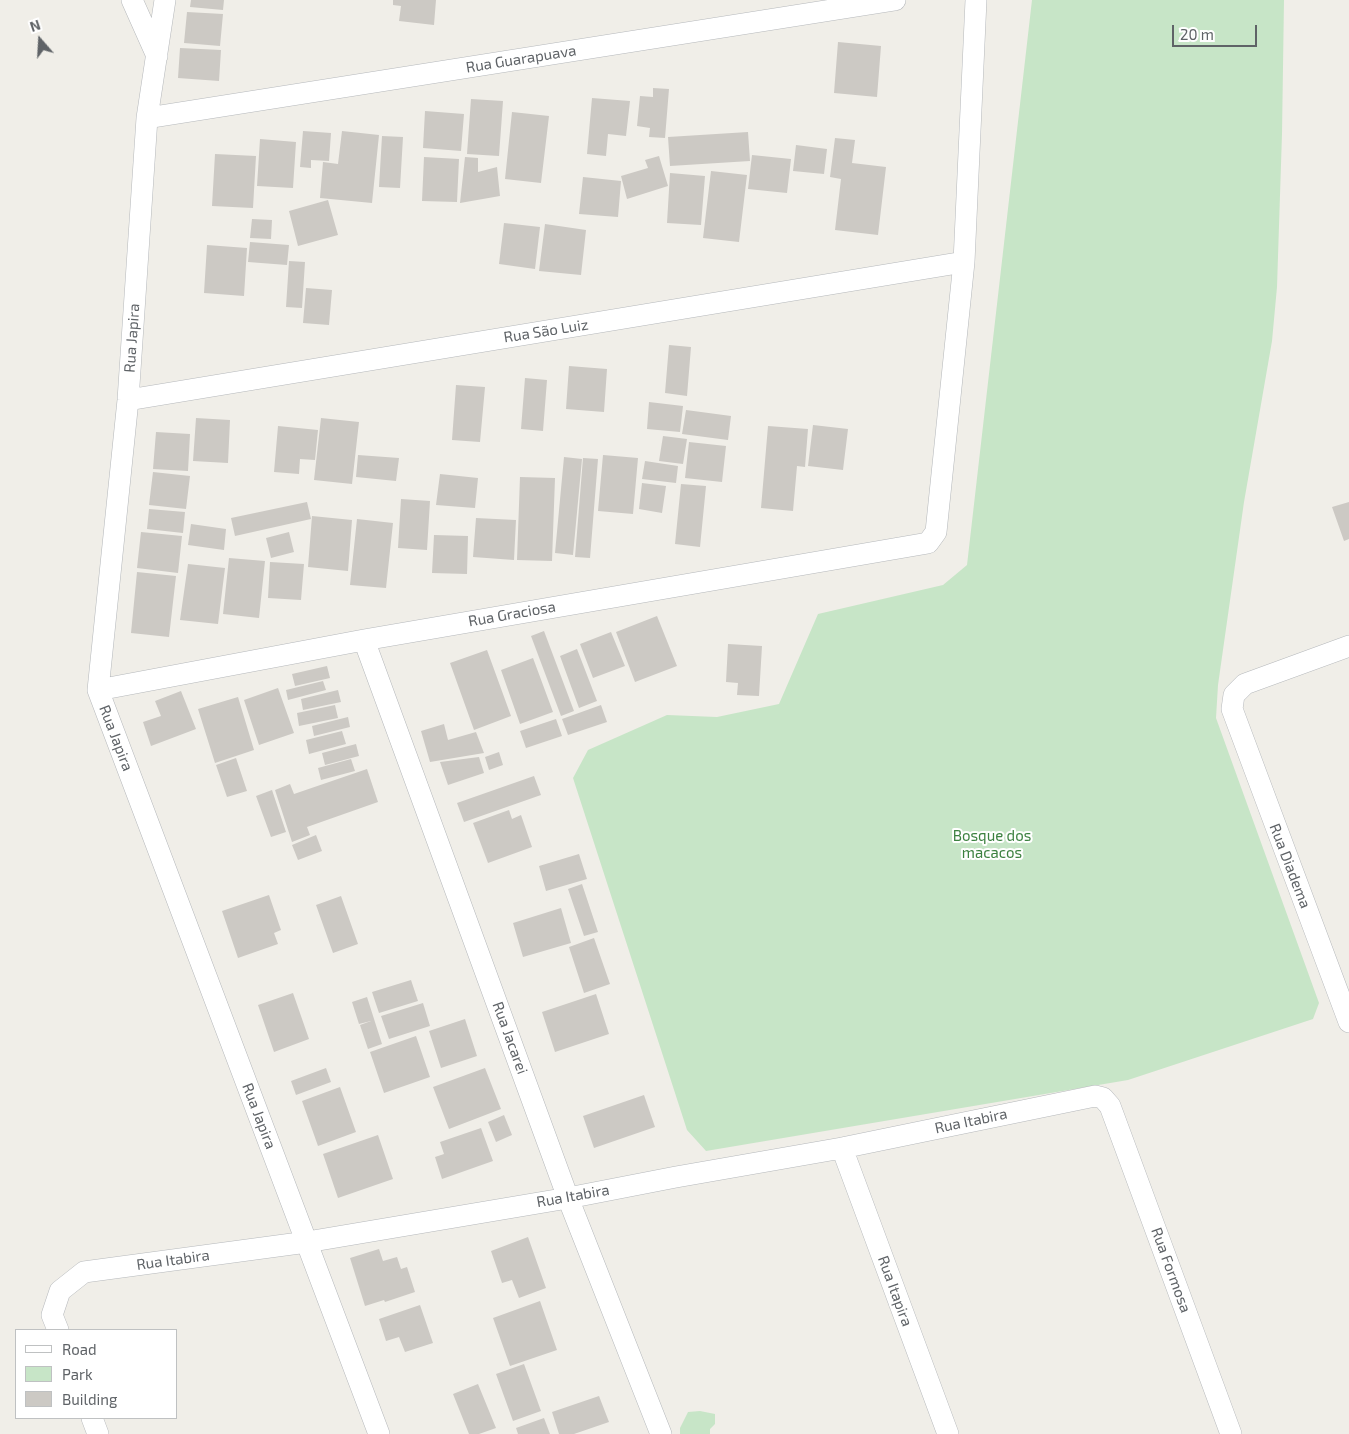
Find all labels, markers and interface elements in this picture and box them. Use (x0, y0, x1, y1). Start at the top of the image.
north arrow (15, 15, 65, 65)
scale bar (1174, 15, 1259, 47)
text: N (27, 16, 42, 35)
text: 20 m (1180, 25, 1214, 43)
street label: Rua Guarapuava (465, 41, 577, 77)
street label: Rua Japira (121, 303, 143, 373)
street label: Rua São Luiz (502, 315, 590, 347)
street label: Rua Graciosa (467, 597, 557, 631)
street label: Rua Japira (95, 702, 137, 774)
street label: Rua Diadema (1266, 821, 1314, 911)
park label: Bosque dos macacos (953, 827, 1031, 862)
street label: Rua Jacarei (489, 999, 531, 1077)
street label: Rua Japira (238, 1080, 280, 1152)
street label: Rua Itabira (933, 1105, 1009, 1137)
street label: Rua Itabira (535, 1181, 611, 1211)
street label: Rua Formosa (1147, 1225, 1195, 1315)
street label: Rua Itabira (135, 1246, 211, 1274)
street label: Rua Itapira (874, 1253, 916, 1329)
legend (15, 1329, 178, 1419)
text: Road (62, 1340, 97, 1358)
text: Park (62, 1365, 93, 1383)
text: Building (62, 1390, 117, 1408)

